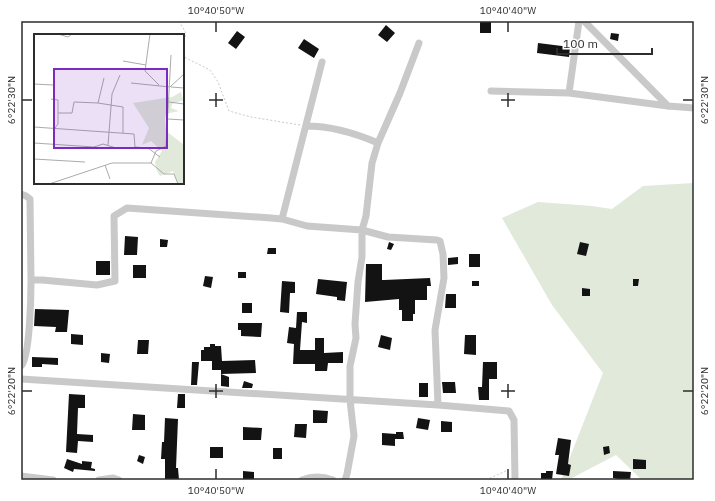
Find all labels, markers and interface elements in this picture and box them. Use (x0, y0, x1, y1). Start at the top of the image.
text: 10°40'50"W (188, 4, 244, 17)
text: 10°40'40"W (480, 4, 536, 17)
scale bar (557, 30, 652, 56)
inset map (34, 34, 184, 184)
text: 100 m (563, 36, 598, 51)
text: 6°22'30"N (5, 76, 18, 124)
text: 6°22'30"N (698, 76, 711, 124)
text: 6°22'20"N (5, 367, 18, 415)
text: 6°22'20"N (698, 367, 711, 415)
text: 10°40'50"W (188, 484, 244, 497)
text: 10°40'40"W (480, 484, 536, 497)

